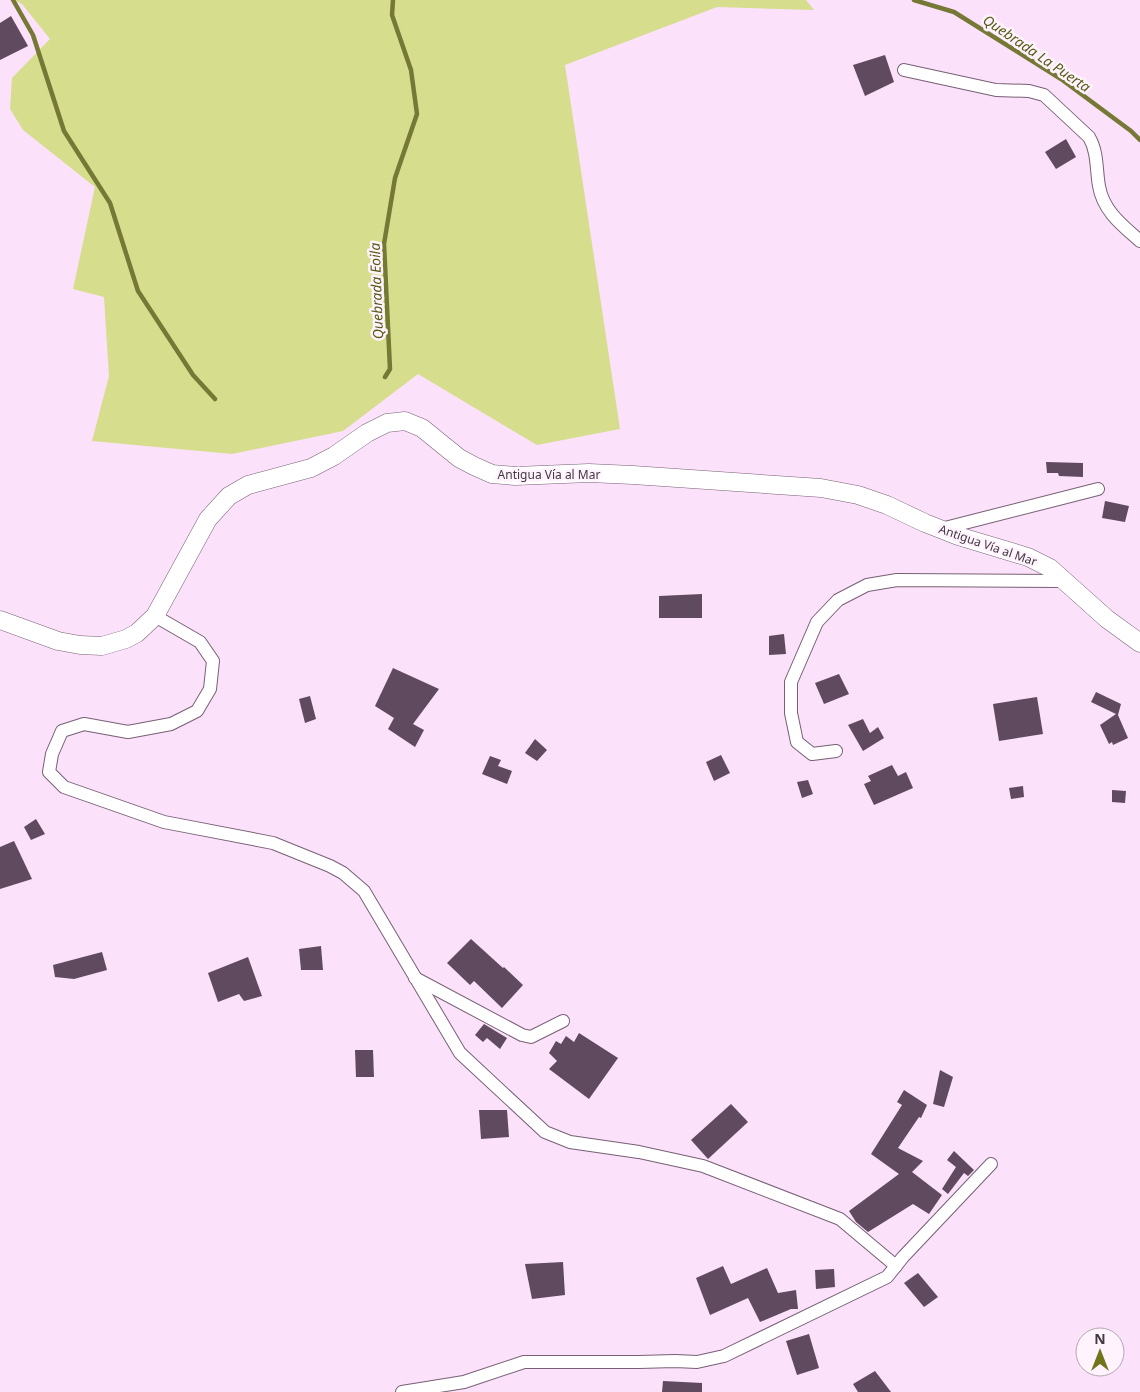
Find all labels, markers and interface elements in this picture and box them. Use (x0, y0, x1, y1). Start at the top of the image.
water label: Quebrada La Puerta (980, 10, 1094, 96)
water label: Quebrada Eoila (365, 242, 387, 340)
street label: Antigua Vía al Mar (498, 466, 600, 483)
street label: Antigua Vía al Mar (937, 520, 1039, 570)
north arrow (1075, 1327, 1125, 1377)
text: N (1094, 1329, 1106, 1348)

